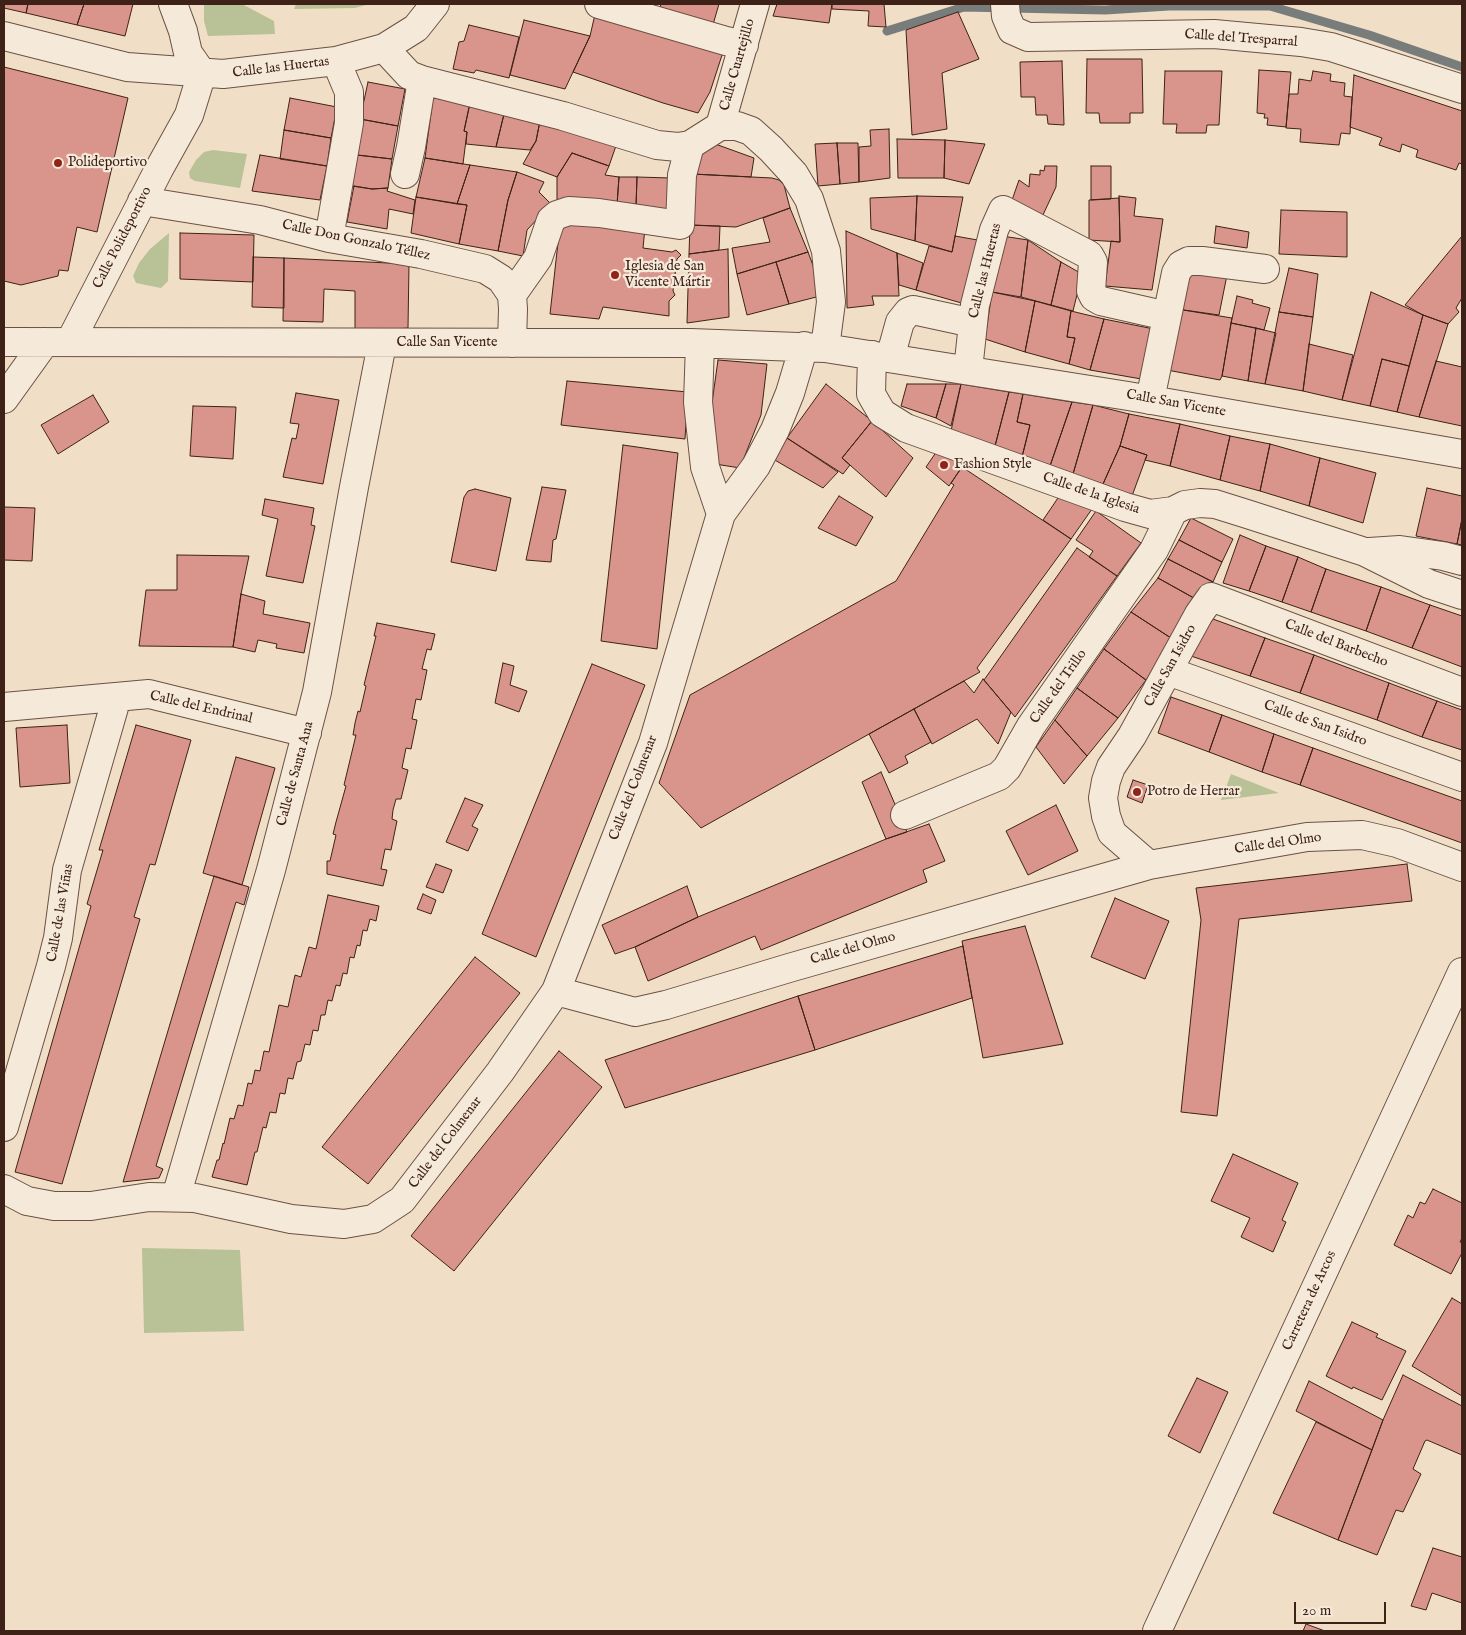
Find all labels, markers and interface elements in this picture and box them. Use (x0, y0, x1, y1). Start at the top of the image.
street label: Calle Cuartejillo (717, 17, 759, 113)
street label: Calle del Tresparral (1184, 27, 1298, 51)
street label: Calle las Huertas (232, 54, 330, 82)
place label: Polideportivo (68, 155, 147, 171)
marker: Polideportivo (52, 157, 64, 169)
street label: Calle Polideportivo (90, 184, 156, 292)
street label: Calle Don Gonzalo Téllez (280, 217, 432, 265)
street label: Calle las Huertas (966, 222, 1006, 320)
place label: Iglesia de San Vicente Mártir (625, 259, 710, 292)
marker: Iglesia de San Vicente Mártir (609, 269, 621, 281)
street label: Calle San Vicente (397, 335, 497, 351)
street label: Calle San Vicente (1125, 387, 1227, 421)
place label: Fashion Style (954, 457, 1032, 473)
marker: Fashion Style (938, 459, 950, 471)
street label: Calle de la Iglesia (1040, 470, 1142, 518)
street label: Calle del Barbecho (1282, 617, 1390, 671)
street label: Calle San Isidro (1141, 622, 1201, 710)
street label: Calle del Trillo (1027, 647, 1091, 727)
street label: Calle del Endrinal (148, 688, 254, 728)
street label: Calle de San Isidro (1261, 698, 1369, 750)
street label: Calle de Santa Ana (274, 720, 318, 828)
street label: Calle del Colmenar (606, 733, 662, 843)
place label: Potro de Herrar (1147, 784, 1240, 800)
marker: Potro de Herrar (1131, 786, 1143, 798)
street label: Calle del Olmo (1233, 830, 1323, 858)
street label: Calle de las Viñas (44, 863, 78, 963)
street label: Calle del Olmo (809, 929, 897, 969)
street label: Calle del Colmenar (406, 1094, 486, 1192)
street label: Carretera de Arcos (1280, 1248, 1340, 1354)
scale bar (1296, 1592, 1388, 1624)
text: 20 m (1302, 1601, 1331, 1620)

